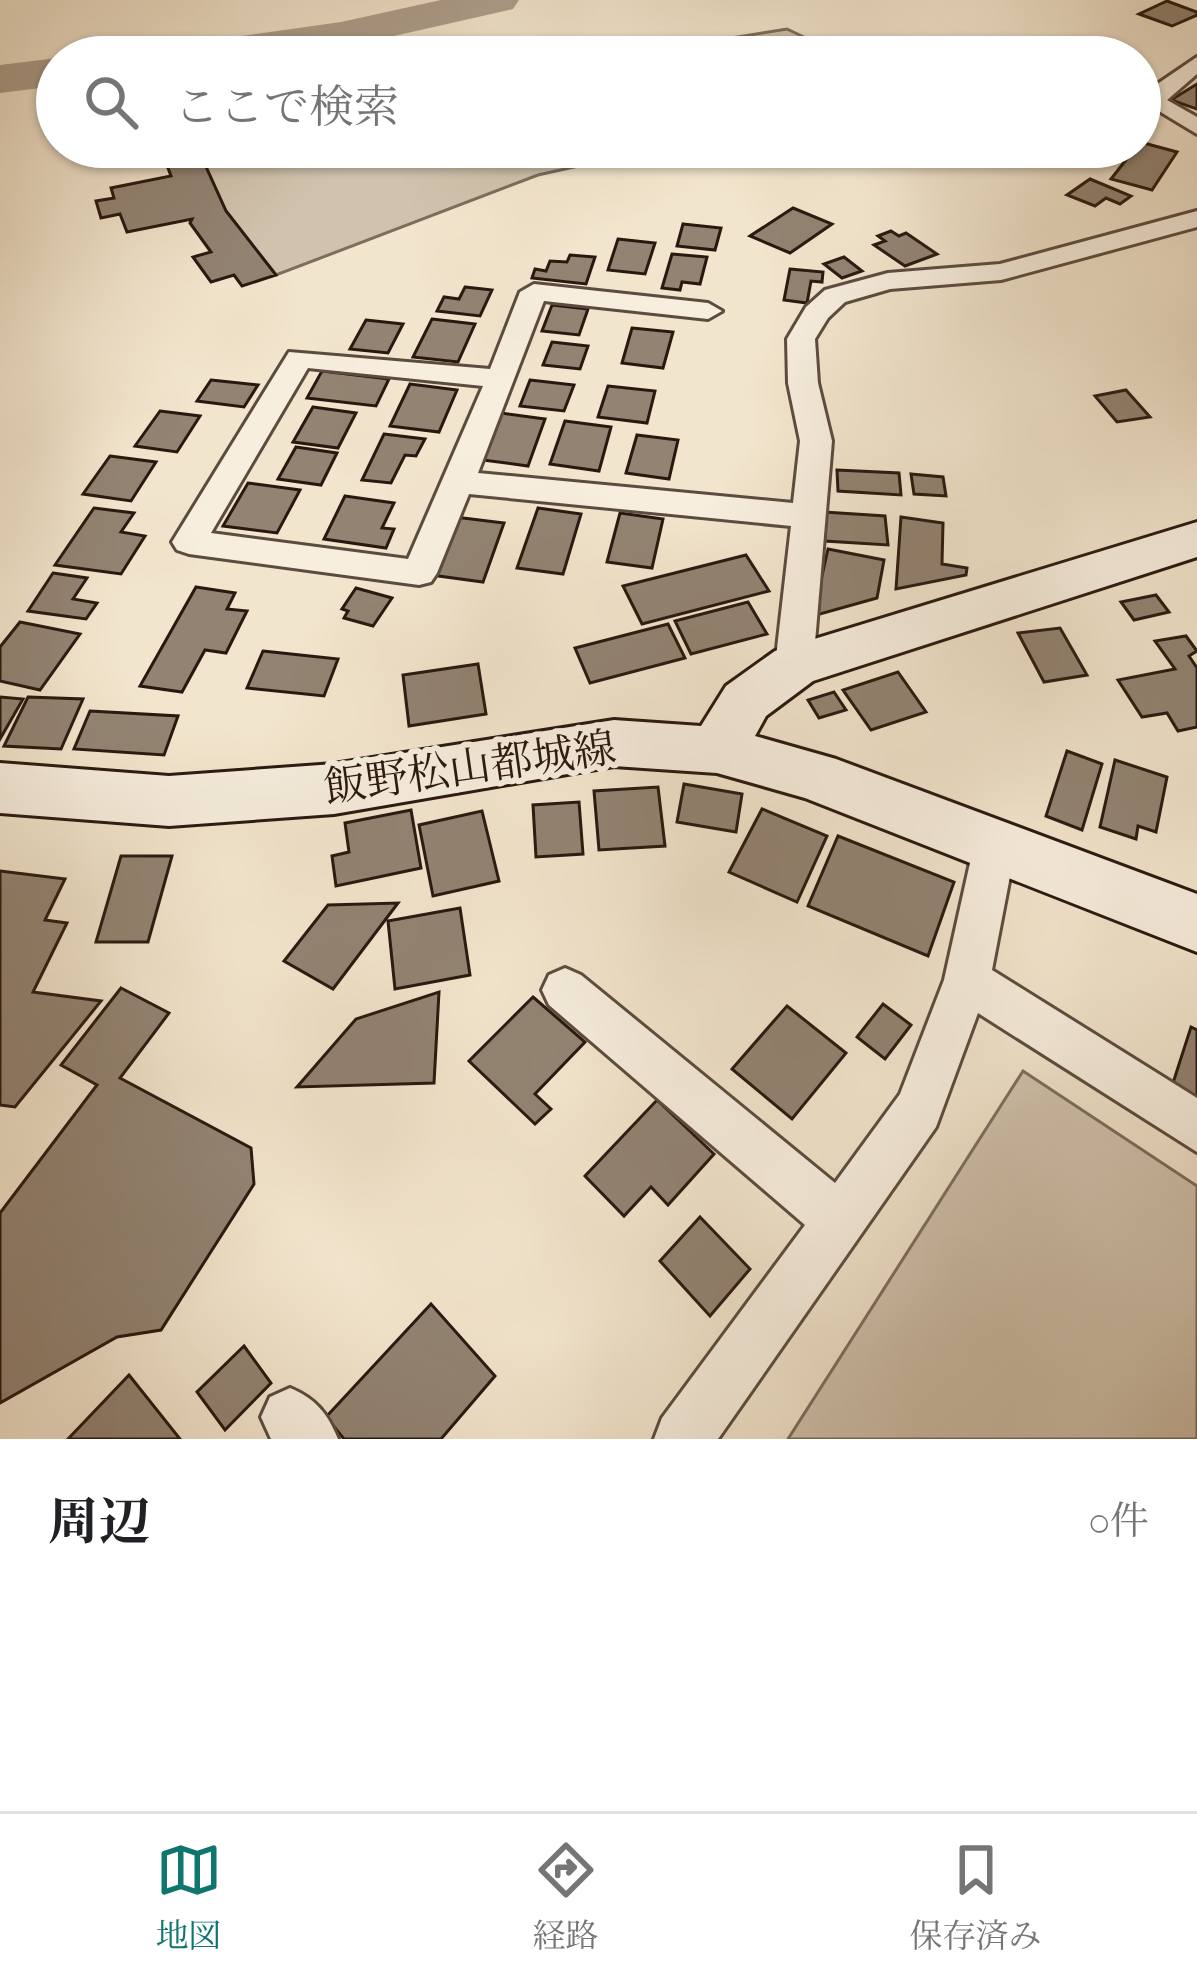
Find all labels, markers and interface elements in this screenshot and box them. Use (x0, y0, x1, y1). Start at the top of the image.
search box (36, 36, 1161, 168)
icon: search (78, 69, 144, 135)
text: ここで検索 (174, 81, 399, 134)
street label: 飯野松山都城線 (321, 723, 619, 813)
text: 周辺 (48, 1492, 150, 1552)
text: 0件 (1088, 1498, 1149, 1544)
tab: 地図 (156, 1837, 222, 1956)
tab: 経路 (533, 1837, 599, 1956)
tab: 保存済み (910, 1837, 1042, 1956)

